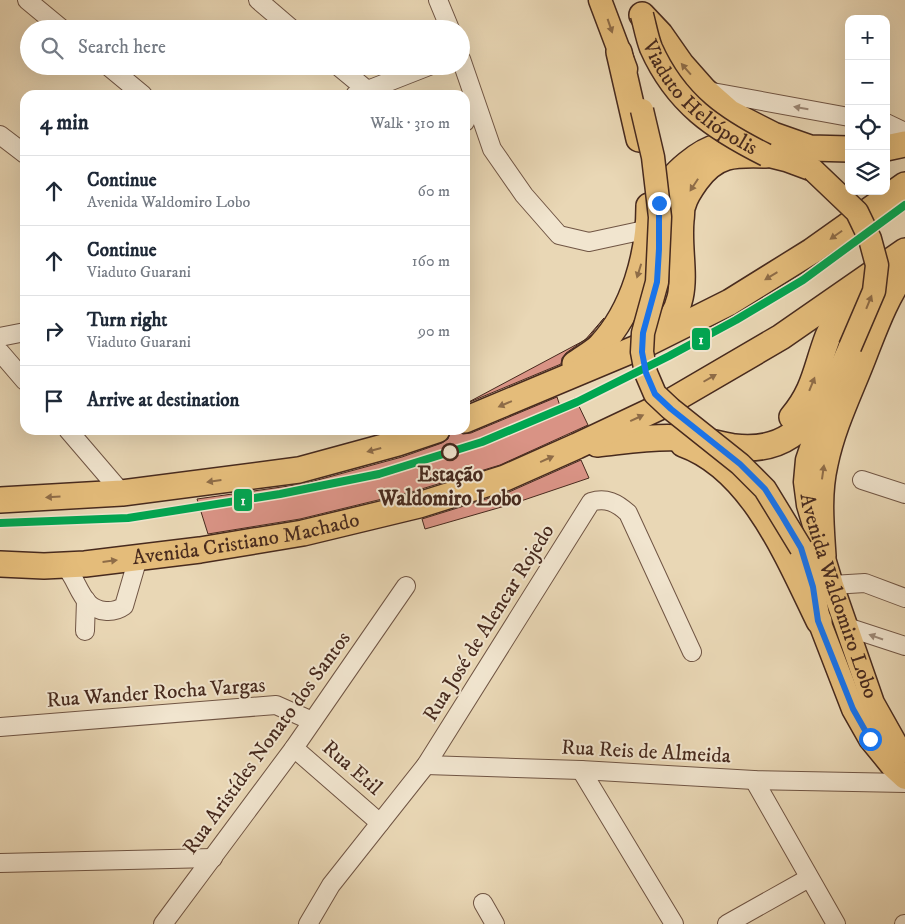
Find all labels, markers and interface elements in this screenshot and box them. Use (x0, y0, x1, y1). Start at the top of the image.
map controls (845, 15, 890, 195)
button: + (845, 15, 890, 60)
one-way arrow (607, 18, 614, 33)
search box (20, 20, 470, 75)
icon: search (38, 34, 66, 62)
street label: Viaduto Heliópolis (636, 35, 762, 161)
text: Search here (78, 36, 166, 59)
button: − (845, 60, 890, 105)
one-way arrow (680, 63, 691, 76)
one-way arrow (792, 103, 808, 111)
button: locate (845, 105, 890, 150)
text: 4 min (40, 110, 89, 136)
text: Walk · 310 m (370, 113, 450, 133)
button: layers (845, 150, 890, 195)
text: Continue (87, 169, 157, 192)
icon: ahead (40, 177, 68, 205)
one-way arrow (689, 178, 699, 191)
text: 60 m (418, 181, 450, 201)
text: Avenida Waldomiro Lobo (87, 192, 250, 212)
route end (648, 192, 671, 215)
one-way arrow (829, 230, 843, 240)
text: Continue (87, 239, 157, 262)
icon: ahead (40, 247, 68, 275)
text: 160 m (412, 251, 450, 271)
text: Viaduto Guarani (87, 262, 191, 282)
one-way arrow (635, 264, 643, 279)
one-way arrow (764, 272, 777, 281)
one-way arrow (866, 295, 874, 309)
text: Turn right (87, 309, 167, 332)
icon: right (40, 317, 68, 345)
text: 90 m (418, 321, 450, 341)
line badge: 1 (691, 327, 711, 351)
text: 1 (698, 331, 704, 349)
text: Viaduto Guarani (87, 332, 191, 352)
one-way arrow (704, 374, 717, 383)
one-way arrow (809, 377, 817, 391)
icon: arrive (40, 387, 68, 415)
text: Arrive at destination (87, 389, 239, 412)
one-way arrow (497, 400, 512, 408)
one-way arrow (630, 413, 644, 421)
marker: Estação Waldomiro Lobo (441, 443, 459, 461)
one-way arrow (366, 446, 381, 454)
one-way arrow (540, 455, 554, 463)
place label: Estação Waldomiro Lobo (377, 462, 522, 512)
one-way arrow (820, 464, 828, 480)
one-way arrow (206, 477, 222, 485)
line badge: 1 (233, 488, 253, 512)
text: 1 (240, 492, 246, 510)
street label: Avenida Waldomiro Lobo (794, 492, 883, 702)
one-way arrow (44, 494, 60, 502)
street label: Avenida Cristiano Machado (131, 507, 362, 571)
street label: Rua José de Alencar Rojedo (418, 520, 560, 726)
one-way arrow (103, 557, 119, 565)
street label: Rua Aristídes Nonato dos Santos (177, 626, 357, 860)
one-way arrow (868, 633, 883, 641)
street label: Rua Wander Rocha Vargas (46, 672, 266, 714)
route start (859, 728, 882, 751)
street label: Rua Etil (317, 735, 388, 802)
street label: Rua Reis de Almeida (561, 735, 731, 769)

